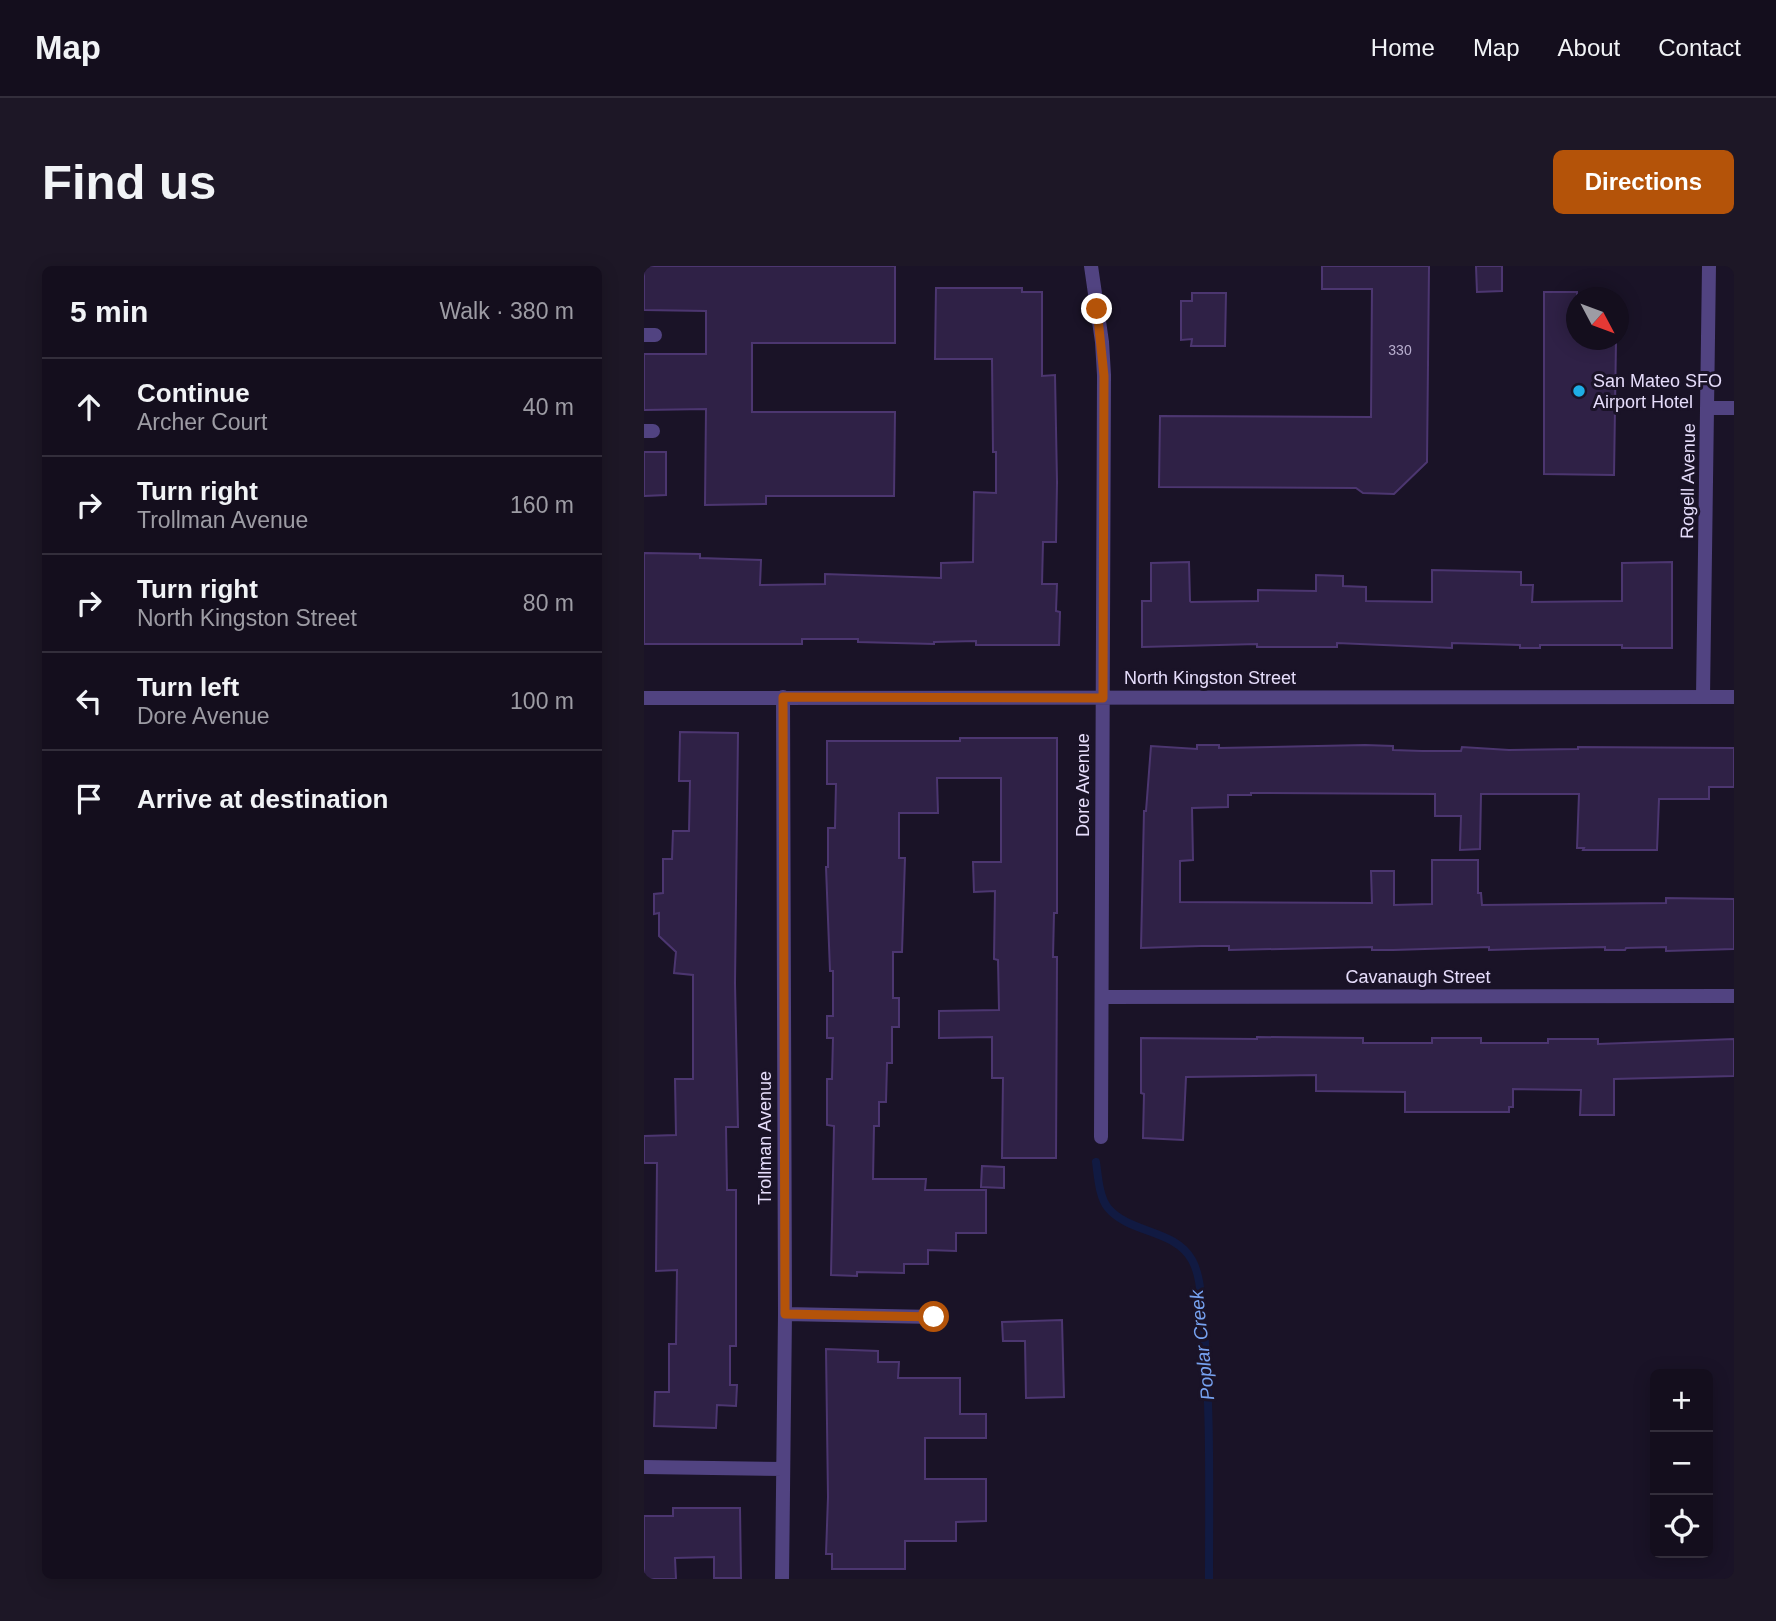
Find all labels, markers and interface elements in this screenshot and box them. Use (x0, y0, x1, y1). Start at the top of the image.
text: Map (35, 29, 101, 66)
text: Home (1371, 34, 1435, 61)
text: Map (1473, 34, 1520, 61)
text: About (1558, 34, 1620, 61)
text: Contact (1658, 34, 1741, 61)
button: Directions (1553, 150, 1734, 214)
text: Find us (42, 155, 216, 209)
north arrow (1566, 287, 1629, 350)
route end (1081, 293, 1112, 324)
text: 5 min (70, 295, 148, 328)
text: Walk · 380 m (439, 298, 574, 324)
house number: 330 (1388, 342, 1412, 358)
place label: San Mateo SFO Airport Hotel (1593, 371, 1722, 412)
text: Continue (137, 378, 250, 408)
marker: San Mateo SFO Airport Hotel (1571, 383, 1587, 399)
icon: ahead (70, 388, 108, 426)
text: 40 m (523, 394, 574, 420)
text: Archer Court (137, 409, 267, 435)
street label: Rogell Avenue (1677, 423, 1699, 539)
text: Turn right (137, 476, 258, 506)
icon: right (70, 486, 108, 524)
text: 160 m (510, 492, 574, 518)
text: Trollman Avenue (137, 507, 308, 533)
text: Turn right (137, 574, 258, 604)
icon: right (70, 584, 108, 622)
text: 80 m (523, 590, 574, 616)
text: North Kingston Street (137, 605, 357, 631)
street label: North Kingston Street (1124, 668, 1296, 688)
text: Turn left (137, 672, 239, 702)
icon: left (70, 682, 108, 720)
text: 100 m (510, 688, 574, 714)
text: Dore Avenue (137, 703, 270, 729)
street label: Dore Avenue (1073, 733, 1093, 837)
icon: arrive (70, 780, 108, 818)
text: Arrive at destination (137, 784, 388, 814)
street label: Cavanaugh Street (1345, 967, 1491, 987)
street label: Trollman Avenue (755, 1071, 775, 1205)
water label: Poplar Creek (1186, 1287, 1218, 1401)
route start (918, 1301, 949, 1332)
map controls (1650, 1369, 1713, 1558)
button: + (1650, 1369, 1713, 1432)
button: − (1650, 1432, 1713, 1495)
button: locate (1650, 1495, 1713, 1558)

